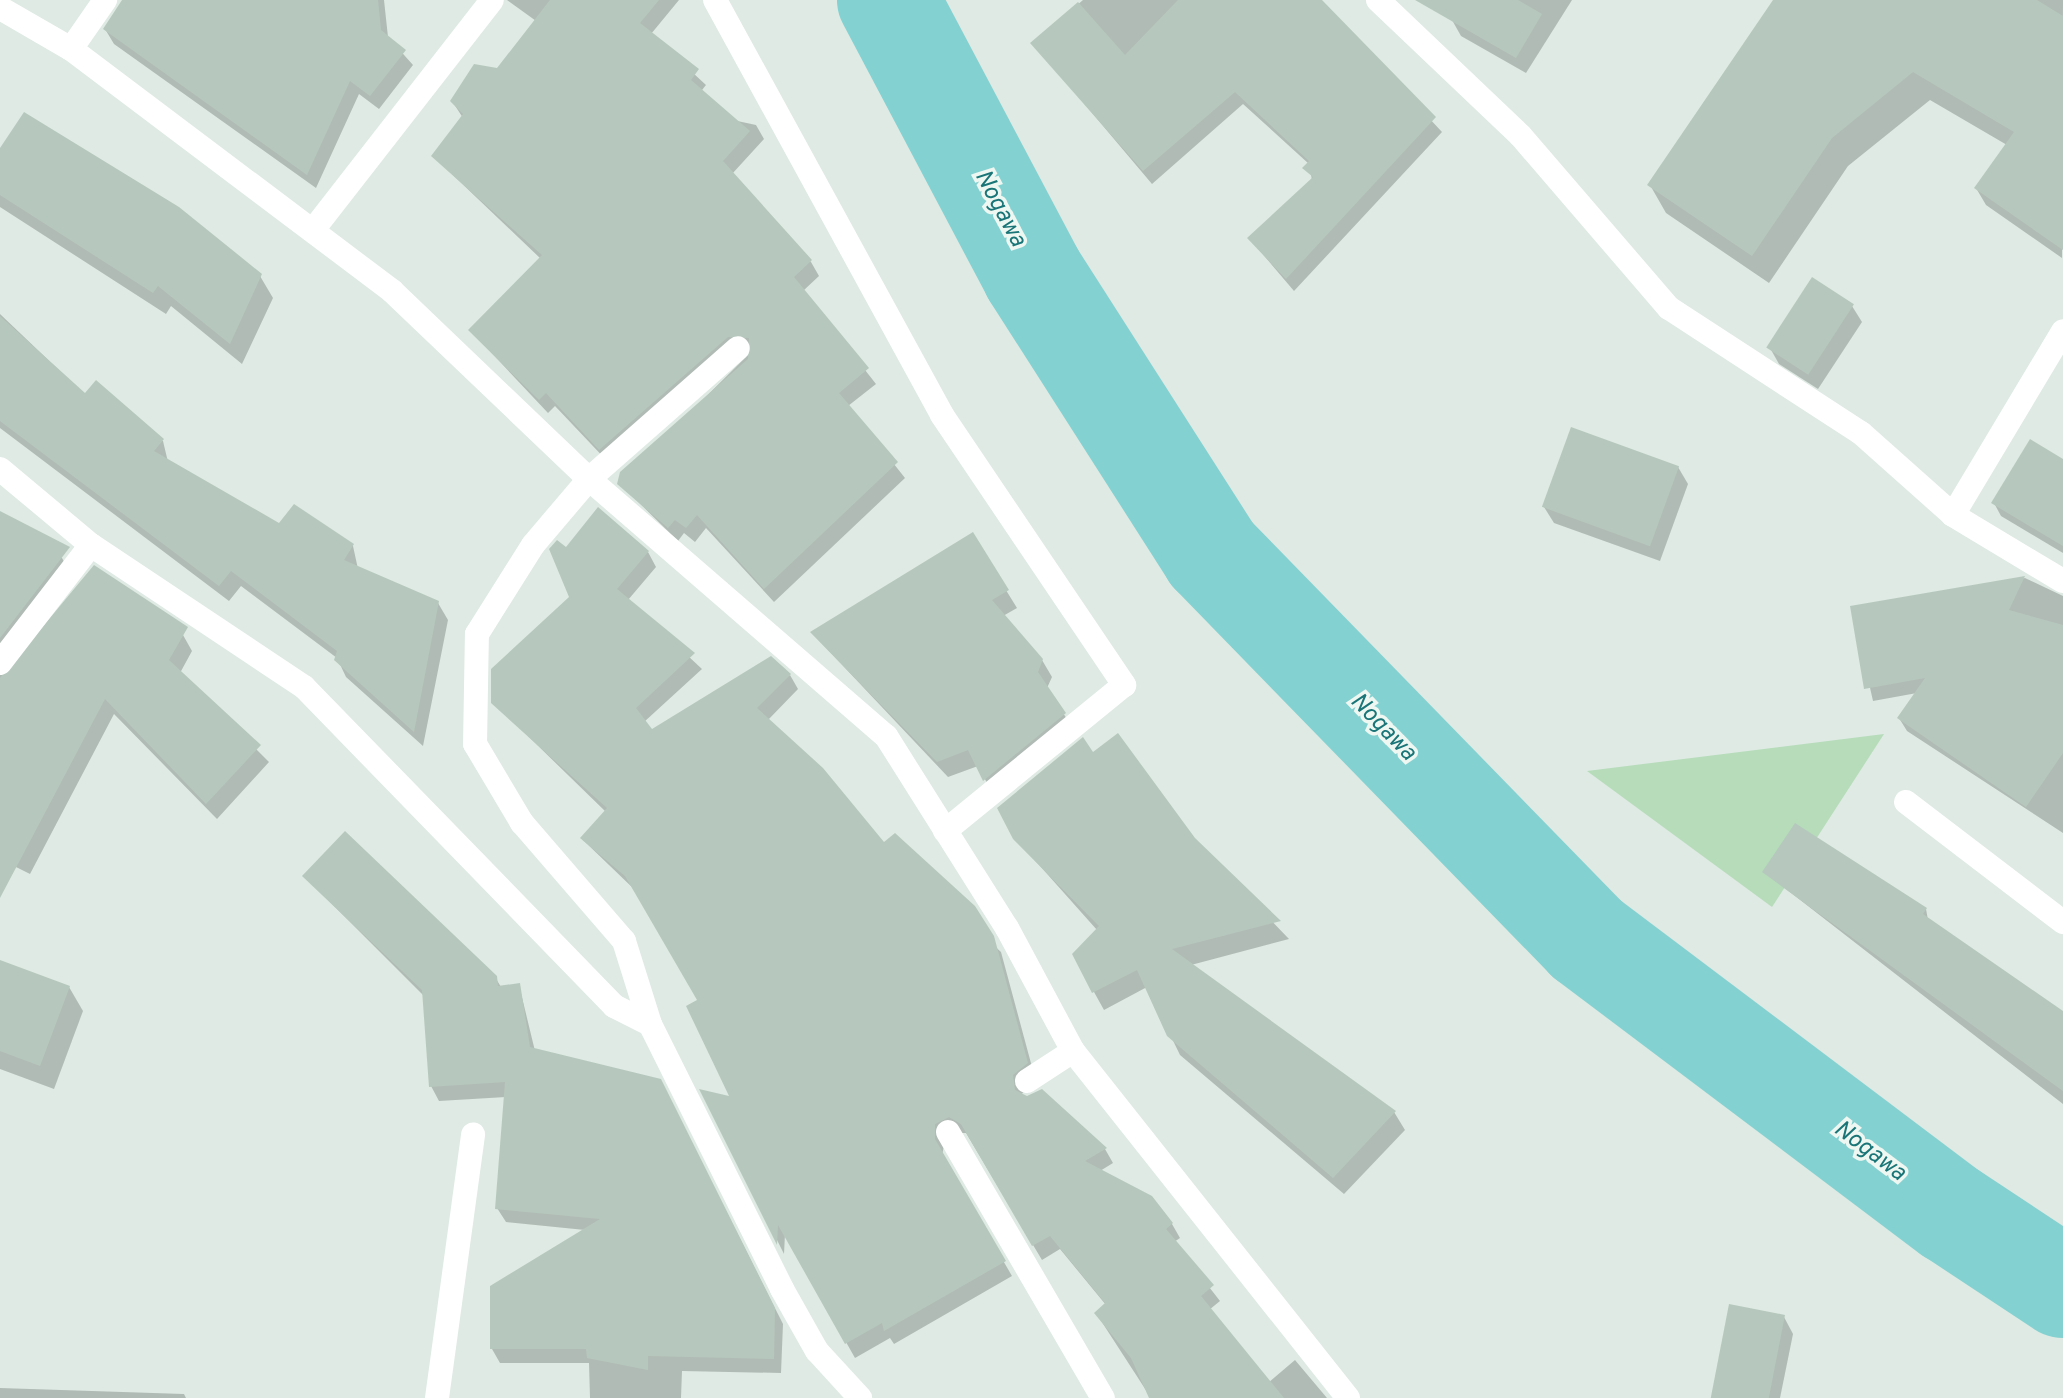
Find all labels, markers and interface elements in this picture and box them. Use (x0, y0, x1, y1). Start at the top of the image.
water label: Nogawa (967, 166, 1031, 252)
water label: Nogawa (1343, 688, 1421, 768)
water label: Nogawa (1827, 1116, 1911, 1188)

